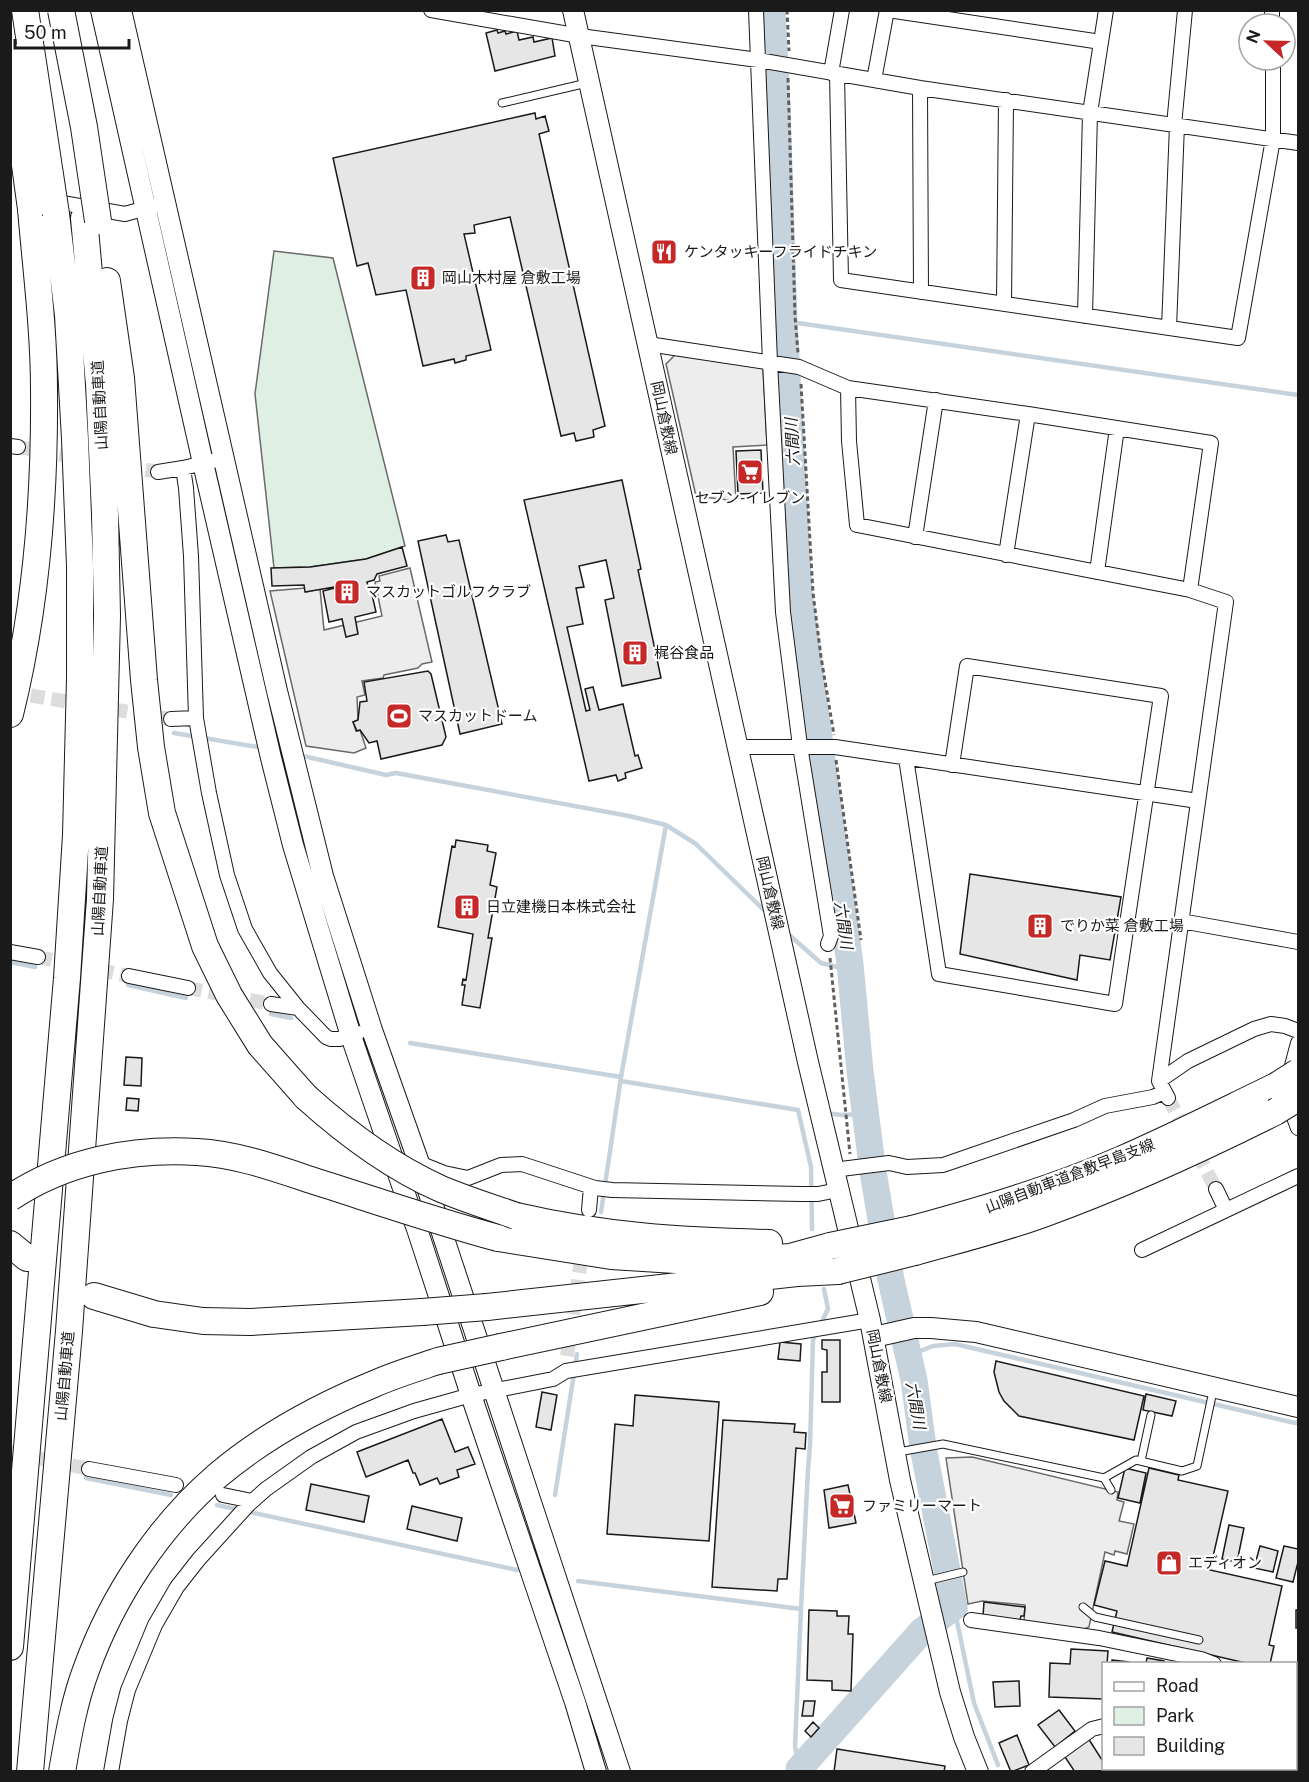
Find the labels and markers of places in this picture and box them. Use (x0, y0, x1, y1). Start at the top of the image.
restaurant icon: ケンタッキーフライドチキン (649, 237, 679, 267)
place label: ケンタッキーフライドチキン (684, 243, 877, 260)
building icon: 岡山木村屋 倉敷工場 (408, 263, 438, 293)
place label: 岡山木村屋 倉敷工場 (442, 269, 581, 286)
supermarket icon: セブン-イレブン (735, 457, 765, 487)
place label: セブン-イレブン (695, 489, 805, 506)
building icon: マスカットゴルフクラブ (332, 577, 362, 607)
place label: マスカットゴルフクラブ (366, 583, 531, 600)
building icon: 梶谷食品 (620, 638, 650, 668)
place label: 梶谷食品 (654, 644, 714, 661)
sports icon: マスカットドーム (384, 701, 414, 731)
place label: マスカットドーム (418, 707, 538, 724)
building icon: 日立建機日本株式会社 (452, 892, 482, 922)
place label: 日立建機日本株式会社 (486, 898, 636, 915)
building icon: でりか菜 倉敷工場 (1025, 911, 1055, 941)
place label: でりか菜 倉敷工場 (1060, 917, 1184, 934)
supermarket icon: ファミリーマート (827, 1491, 857, 1521)
place label: ファミリーマート (862, 1497, 982, 1514)
shop icon: エディオン (1154, 1548, 1184, 1578)
place label: エディオン (1188, 1554, 1262, 1571)

